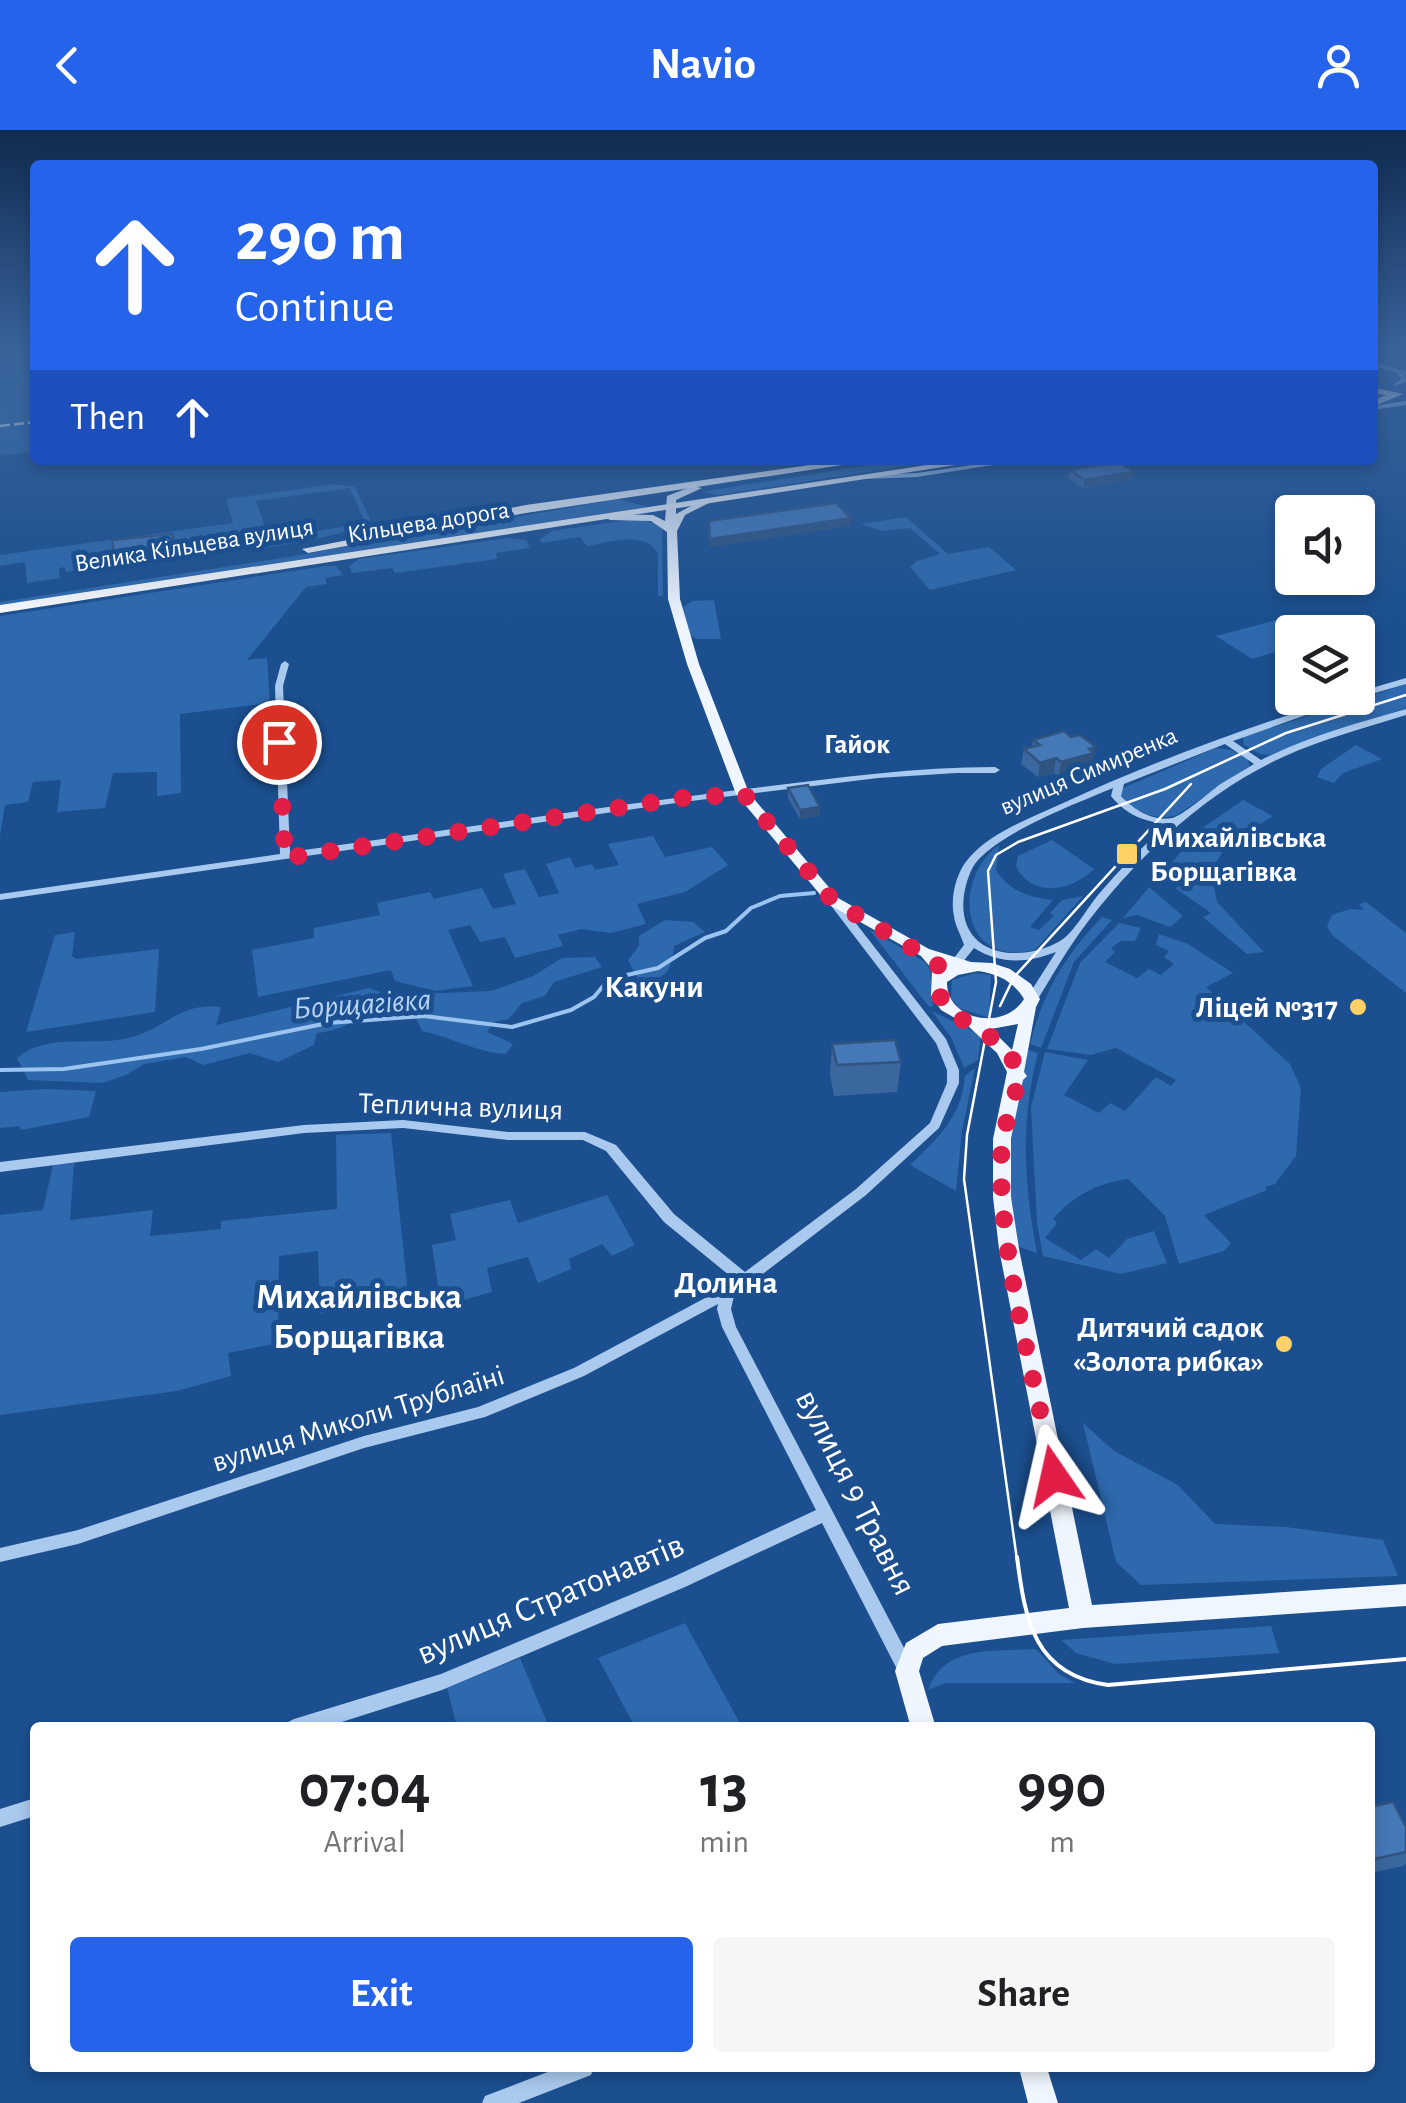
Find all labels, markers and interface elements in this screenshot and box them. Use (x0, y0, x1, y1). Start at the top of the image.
icon: back (40, 38, 95, 93)
icon: person (1311, 38, 1366, 93)
text: Navio (650, 42, 756, 87)
icon: ahead (70, 200, 200, 330)
text: 290 m (235, 203, 405, 273)
text: Continue (235, 285, 394, 330)
icon: ahead (165, 390, 220, 445)
text: Then (70, 399, 145, 437)
map controls (1275, 495, 1375, 715)
button: sound (1275, 495, 1375, 595)
street label: Кільцева дорога (345, 497, 511, 548)
street label: Велика Кільцева вулиця (73, 514, 316, 577)
button: layers (1275, 615, 1375, 715)
pin (237, 700, 322, 785)
icon: arrive (252, 715, 307, 770)
street label: вулиця Симиренка (996, 723, 1181, 820)
district label: Гайок (824, 731, 890, 759)
place label: Михайлівська Борщагівка (1150, 823, 1326, 887)
marker: Михайлівська Борщагівка (1114, 841, 1140, 867)
district label: Какуни (604, 971, 704, 1003)
water label: Борщагівка (292, 983, 432, 1026)
place label: Ліцей №317 (1196, 993, 1338, 1023)
marker: Ліцей №317 (1347, 996, 1369, 1018)
street label: Теплична вулиця (358, 1088, 564, 1126)
district label: Долина (674, 1267, 778, 1299)
district label: Михайлівська Борщагівка (256, 1280, 462, 1355)
place label: Дитячий садок «Золота рибка» (1073, 1313, 1264, 1377)
marker: Дитячий садок «Золота рибка» (1273, 1333, 1295, 1355)
street label: вулиця Миколи Трублаїні (209, 1360, 508, 1478)
street label: вулиця 9 Травня (789, 1384, 922, 1601)
position arrow (1002, 1424, 1106, 1528)
street label: вулиця Стратонавтів (412, 1527, 689, 1671)
text: 07:04 (298, 1758, 431, 1818)
text: 13 (700, 1758, 748, 1818)
text: 990 (1017, 1758, 1107, 1818)
text: Arrival (323, 1826, 406, 1858)
text: min (699, 1826, 749, 1858)
text: m (1049, 1826, 1075, 1858)
button: Exit (70, 1937, 693, 2052)
button: Share (713, 1937, 1335, 2052)

